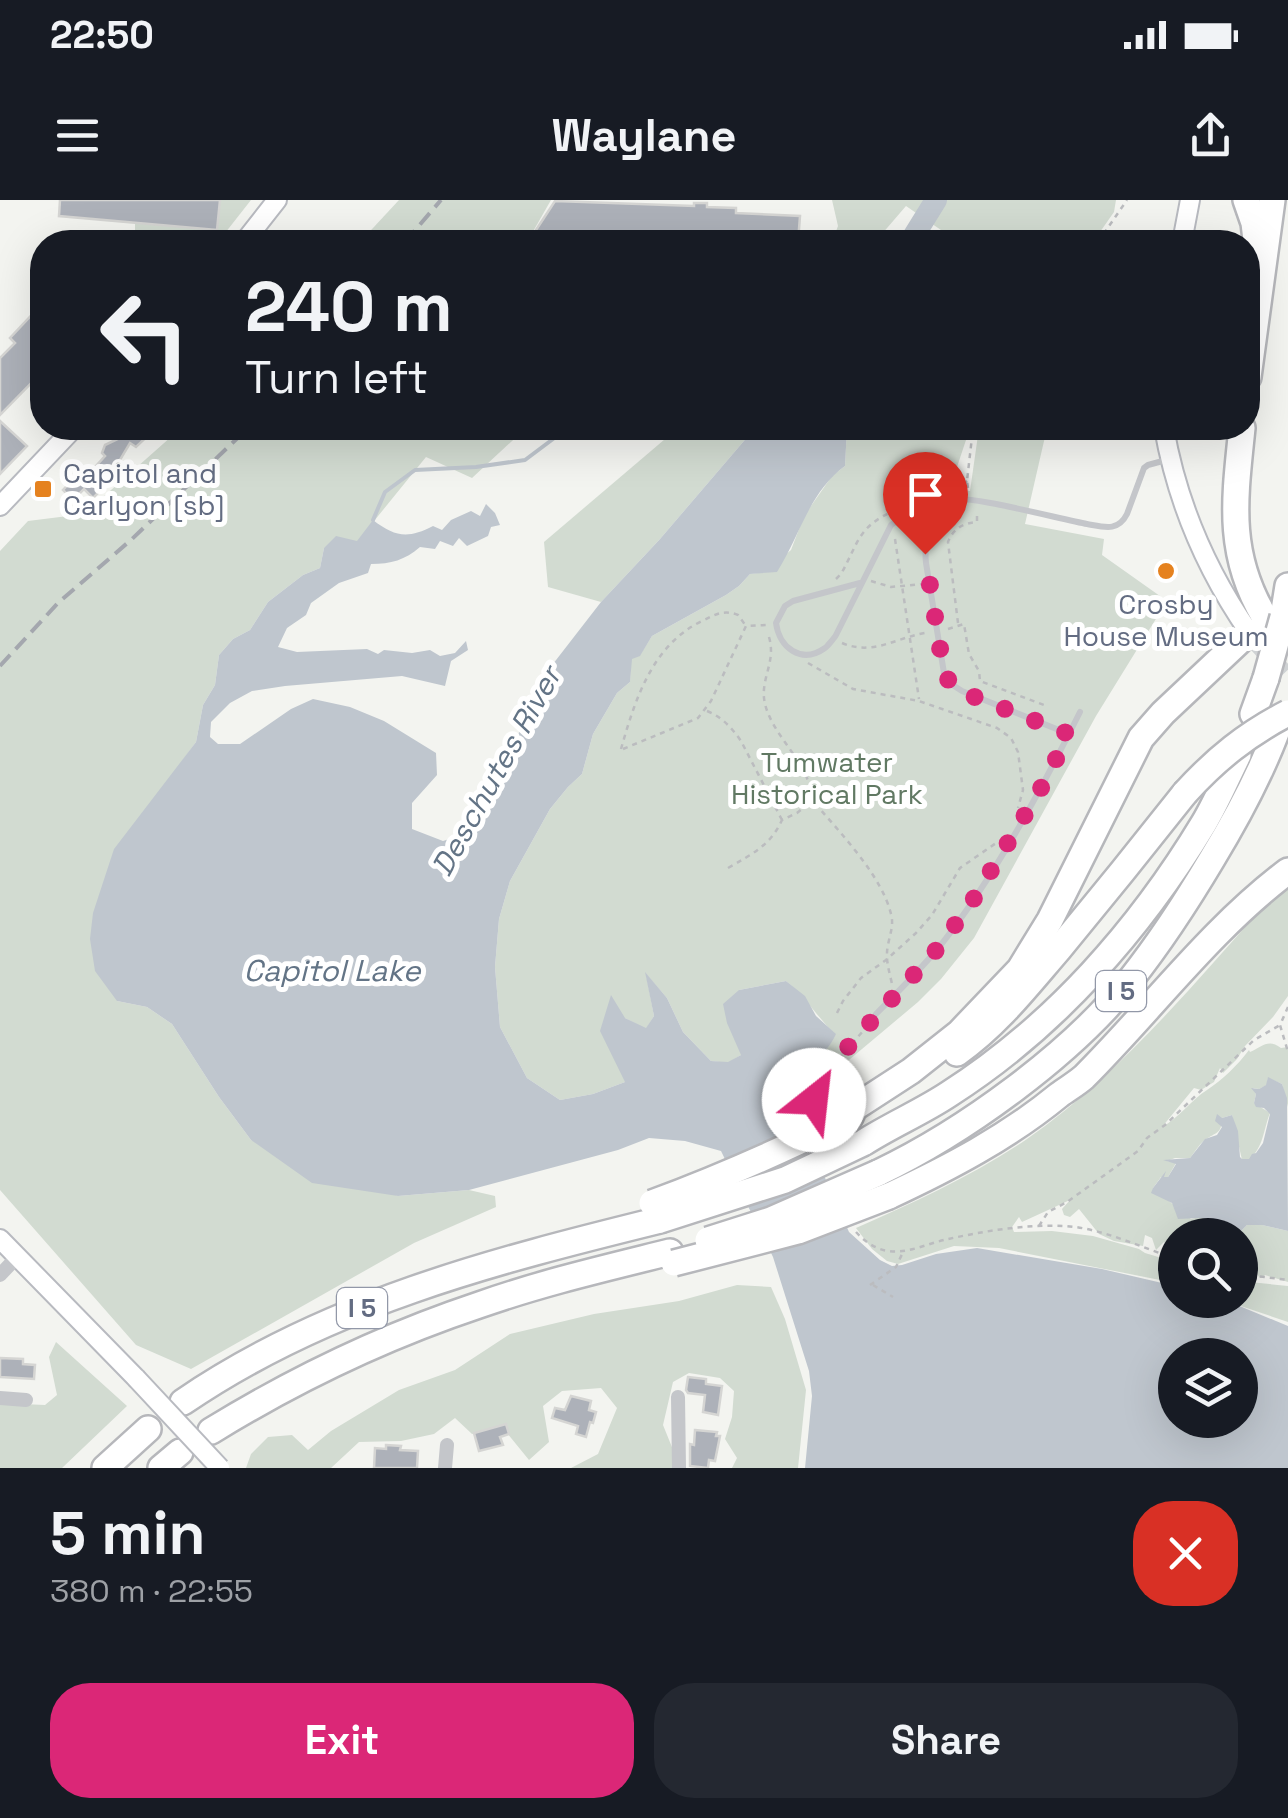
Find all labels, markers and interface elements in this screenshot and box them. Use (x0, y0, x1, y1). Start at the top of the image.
text: 22:50 (50, 11, 154, 59)
text: Waylane (552, 107, 736, 164)
icon: menu (50, 108, 105, 163)
icon: share (1183, 108, 1238, 163)
text: 240 m (245, 262, 453, 351)
icon: left (80, 270, 210, 400)
text: Turn left (245, 349, 428, 406)
pin (883, 452, 968, 555)
place label: Capitol and Carlyon [sb] (63, 455, 225, 523)
icon: arrive (898, 467, 953, 522)
marker: Capitol and Carlyon [sb] (32, 478, 54, 500)
marker: Crosby House Museum (1155, 560, 1177, 582)
place label: Crosby House Museum (1063, 586, 1269, 654)
water label: Deschutes River (422, 657, 571, 883)
park label: Tumwater Historical Park (731, 744, 923, 812)
water label: Capitol Lake (244, 951, 422, 990)
road number: I 5 (1096, 971, 1146, 1011)
position arrow (762, 1048, 866, 1152)
map controls (1158, 1218, 1258, 1438)
button: search (1158, 1218, 1258, 1318)
road number: I 5 (337, 1288, 387, 1328)
button: layers (1158, 1338, 1258, 1438)
text: 5 min (50, 1495, 205, 1572)
button: close (1133, 1501, 1238, 1606)
text: 380 m · 22:55 (50, 1571, 253, 1611)
button: Exit (50, 1683, 634, 1798)
button: Share (654, 1683, 1238, 1798)

